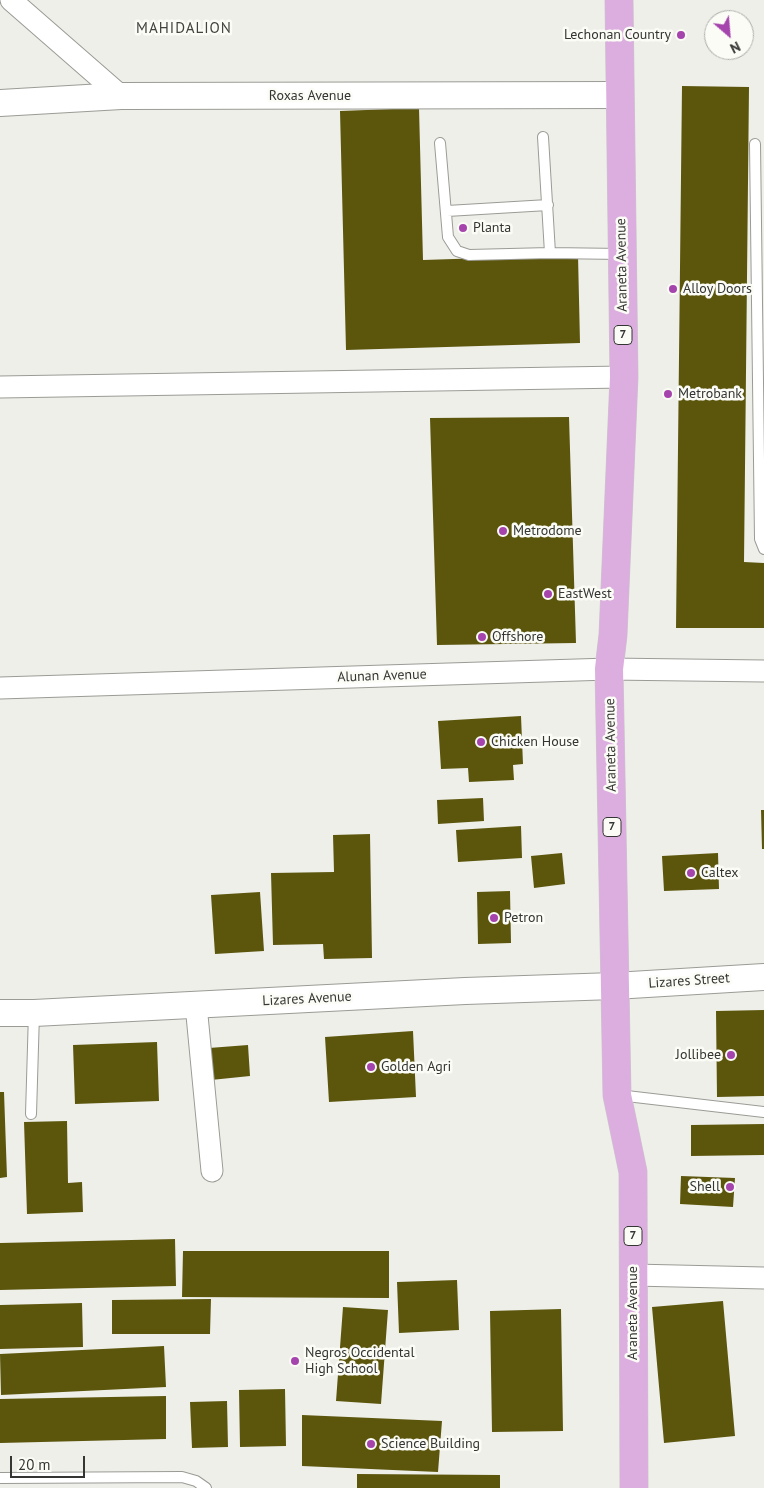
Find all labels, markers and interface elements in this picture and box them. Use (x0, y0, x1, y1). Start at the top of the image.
north arrow (704, 10, 754, 60)
district label: MAHIDALION (135, 20, 233, 38)
place label: Lechonan Country (564, 27, 671, 43)
marker: Lechonan Country (675, 29, 687, 41)
text: N (727, 37, 744, 58)
street label: Roxas Avenue (269, 88, 351, 104)
street label: Araneta Avenue (613, 218, 631, 312)
place label: Planta (473, 220, 511, 236)
marker: Planta (457, 222, 469, 234)
place label: Alloy Doors (683, 281, 752, 297)
marker: Alloy Doors (667, 283, 679, 295)
road number: 7 (614, 326, 632, 344)
place label: Metrobank (678, 386, 742, 402)
marker: Metrobank (662, 388, 674, 400)
place label: Metrodome (513, 523, 582, 539)
marker: Metrodome (497, 525, 509, 537)
place label: EastWest (558, 586, 612, 602)
marker: EastWest (542, 588, 554, 600)
place label: Offshore (492, 629, 543, 645)
marker: Offshore (476, 631, 488, 643)
street label: Alunan Avenue (337, 666, 427, 686)
street label: Araneta Avenue (602, 698, 620, 792)
place label: Chicken House (491, 734, 579, 750)
marker: Chicken House (475, 736, 487, 748)
road number: 7 (603, 818, 621, 836)
place label: Caltex (701, 865, 738, 881)
marker: Caltex (685, 867, 697, 879)
place label: Petron (504, 910, 543, 926)
marker: Petron (488, 912, 500, 924)
street label: Lizares Street (648, 970, 730, 992)
street label: Lizares Avenue (262, 988, 352, 1010)
place label: Jollibee (676, 1047, 721, 1063)
marker: Jollibee (725, 1049, 737, 1061)
place label: Golden Agri (381, 1059, 451, 1075)
marker: Golden Agri (365, 1061, 377, 1073)
place label: Shell (690, 1179, 720, 1195)
marker: Shell (724, 1181, 736, 1193)
road number: 7 (624, 1226, 642, 1246)
street label: Araneta Avenue (625, 1266, 641, 1360)
place label: Negros Occidental High School (305, 1345, 415, 1378)
marker: Negros Occidental High School (289, 1355, 301, 1367)
place label: Science Building (381, 1436, 480, 1452)
marker: Science Building (365, 1438, 377, 1450)
scale bar (12, 1446, 88, 1478)
text: 20 m (18, 1455, 51, 1474)

